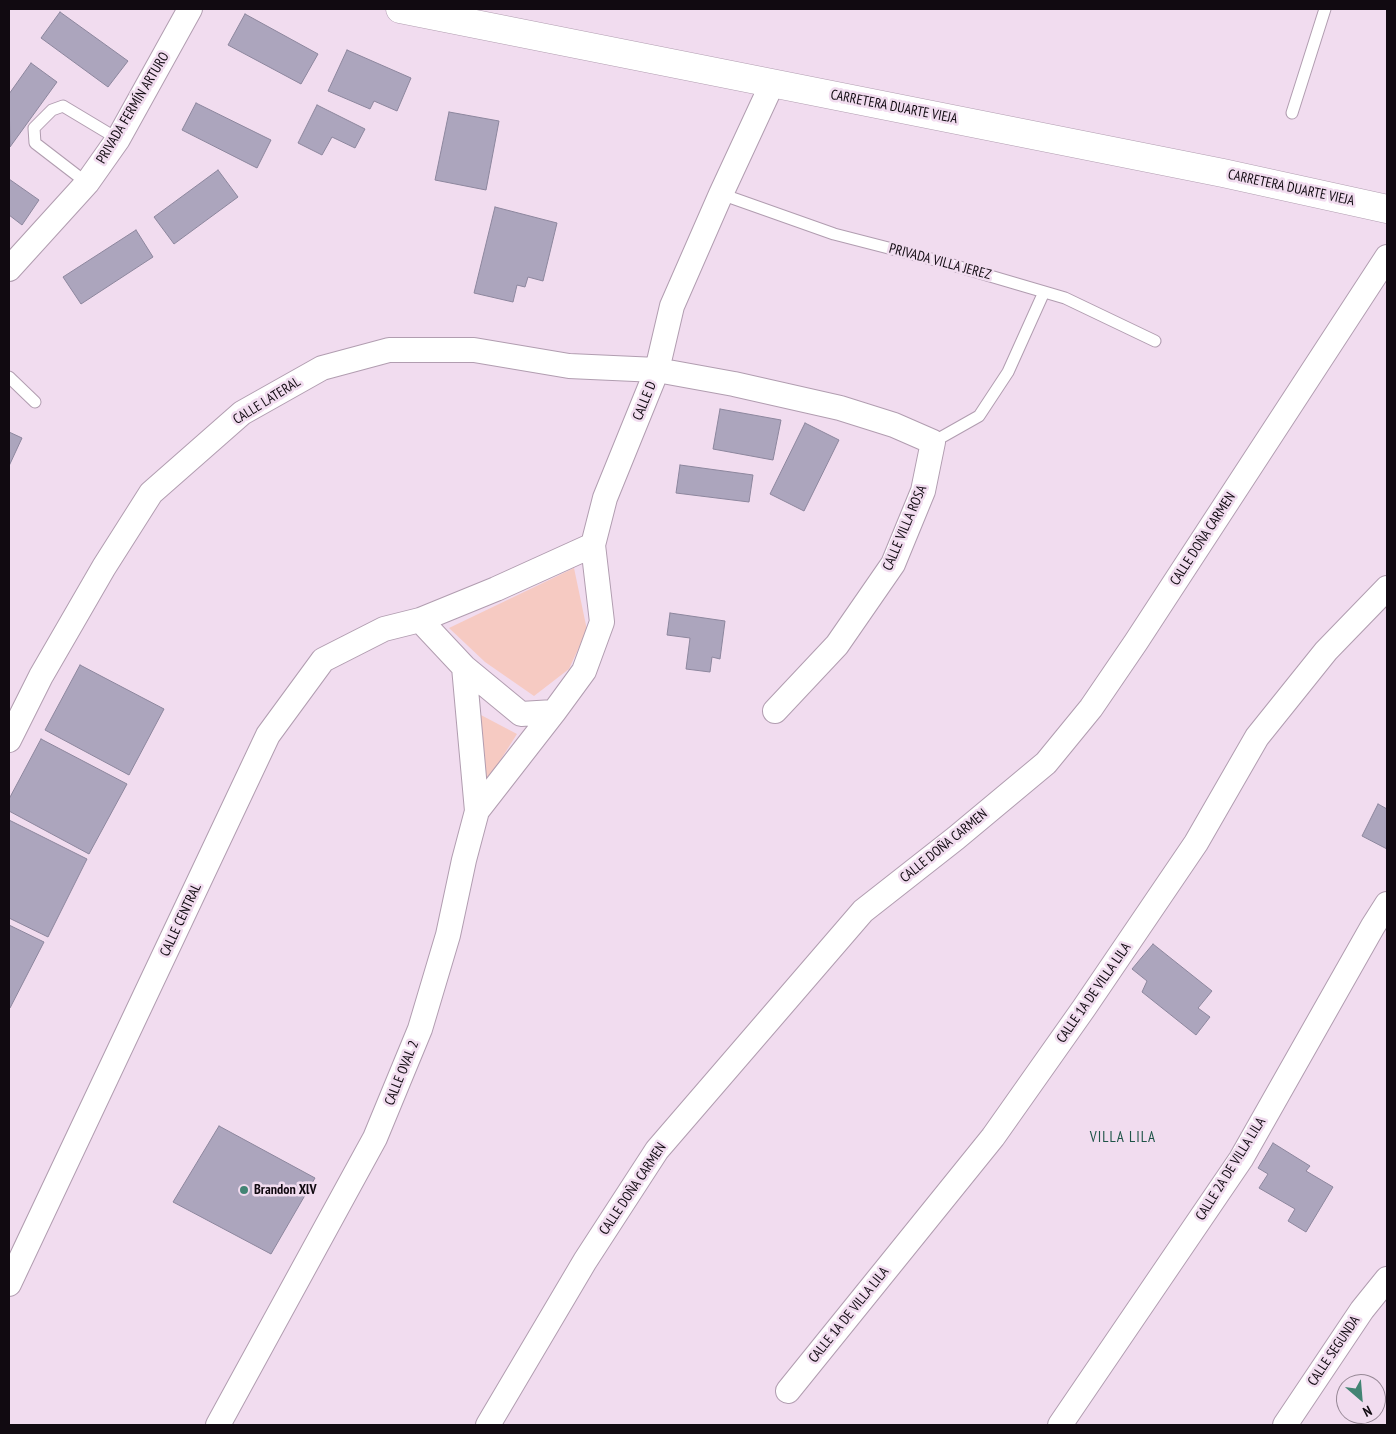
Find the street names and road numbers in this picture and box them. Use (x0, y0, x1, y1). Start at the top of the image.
street label: PRIVADA FERMÍN ARTURO (93, 49, 173, 167)
street label: CARRETERA DUARTE VIEJA (829, 86, 959, 128)
street label: CARRETERA DUARTE VIEJA (1226, 166, 1356, 210)
street label: PRIVADA VILLA JEREZ (887, 240, 993, 284)
street label: CALLE LATERAL (230, 374, 304, 428)
street label: CALLE D (630, 379, 660, 423)
street label: CALLE VILLA ROSA (880, 483, 930, 573)
street label: CALLE DOÑA CARMEN (1167, 489, 1239, 589)
street label: CALLE DOÑA CARMEN (897, 806, 991, 886)
street label: CALLE CENTRAL (157, 881, 205, 959)
street label: CALLE 1A DE VILLA LILA (1053, 940, 1135, 1046)
street label: CALLE OVAL 2 (381, 1038, 423, 1108)
street label: CALLE 2A DE VILLA LILA (1193, 1114, 1269, 1224)
street label: CALLE DOÑA CARMEN (596, 1140, 670, 1238)
street label: CALLE 1A DE VILLA LILA (805, 1264, 893, 1366)
street label: CALLE SEGUNDA (1304, 1313, 1364, 1389)

